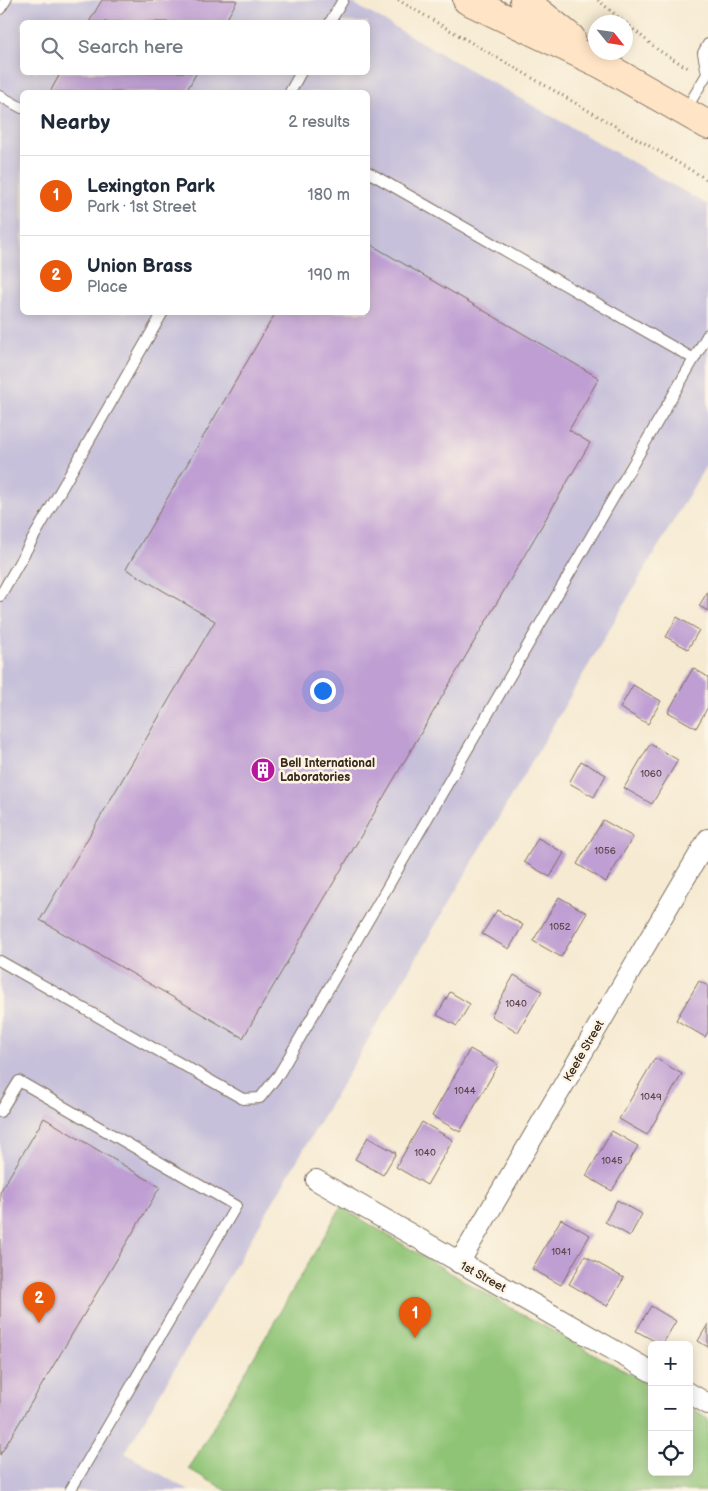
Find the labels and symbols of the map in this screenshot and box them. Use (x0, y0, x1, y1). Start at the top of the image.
north arrow (588, 15, 633, 60)
your location (310, 678, 336, 704)
place label: Bell International Laboratories (280, 756, 375, 785)
building icon: Bell International Laboratories (250, 757, 276, 783)
house number: 1060 (640, 768, 662, 780)
house number: 1056 (594, 845, 616, 857)
house number: 1052 (549, 921, 571, 933)
house number: 1040 (505, 998, 527, 1010)
street label: Keefe Street (560, 1017, 608, 1084)
house number: 1044 (454, 1085, 476, 1097)
house number: 1049 (640, 1091, 662, 1103)
house number: 1040 (414, 1147, 436, 1159)
house number: 1045 (601, 1155, 623, 1167)
house number: 1041 (551, 1246, 571, 1258)
street label: 1st Street (457, 1258, 509, 1296)
pin: 2 (23, 1282, 55, 1323)
pin: 1 (399, 1297, 431, 1338)

